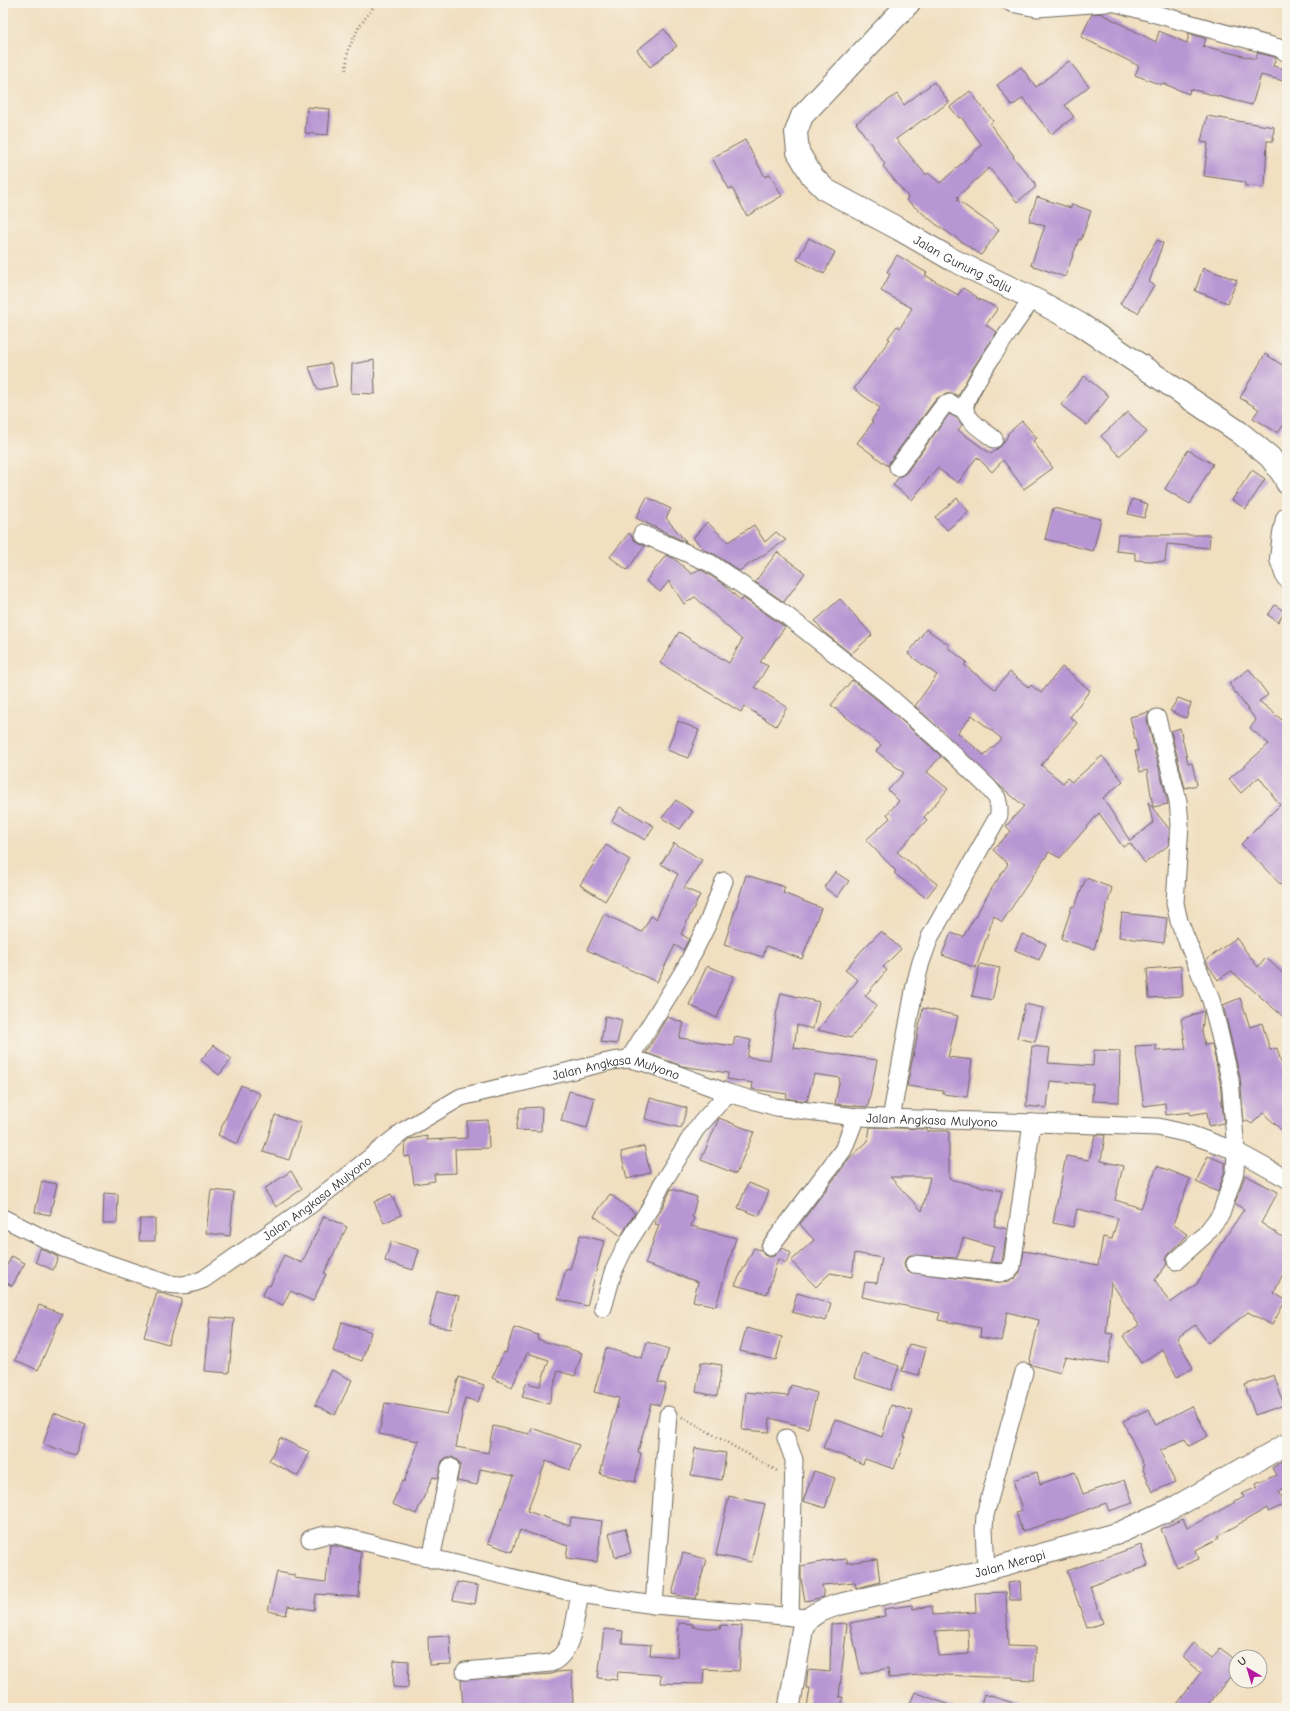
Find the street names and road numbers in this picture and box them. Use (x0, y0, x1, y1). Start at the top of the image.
street label: Jalan Gunung Salju (911, 232, 1015, 295)
street label: Jalan Angkasa Mulyono (549, 1069, 681, 1085)
street label: Jalan Angkasa Mulyono (866, 1110, 998, 1129)
street label: Jalan Angkasa Mulyono (260, 1152, 374, 1243)
street label: Jalan Merapi (973, 1546, 1047, 1580)

